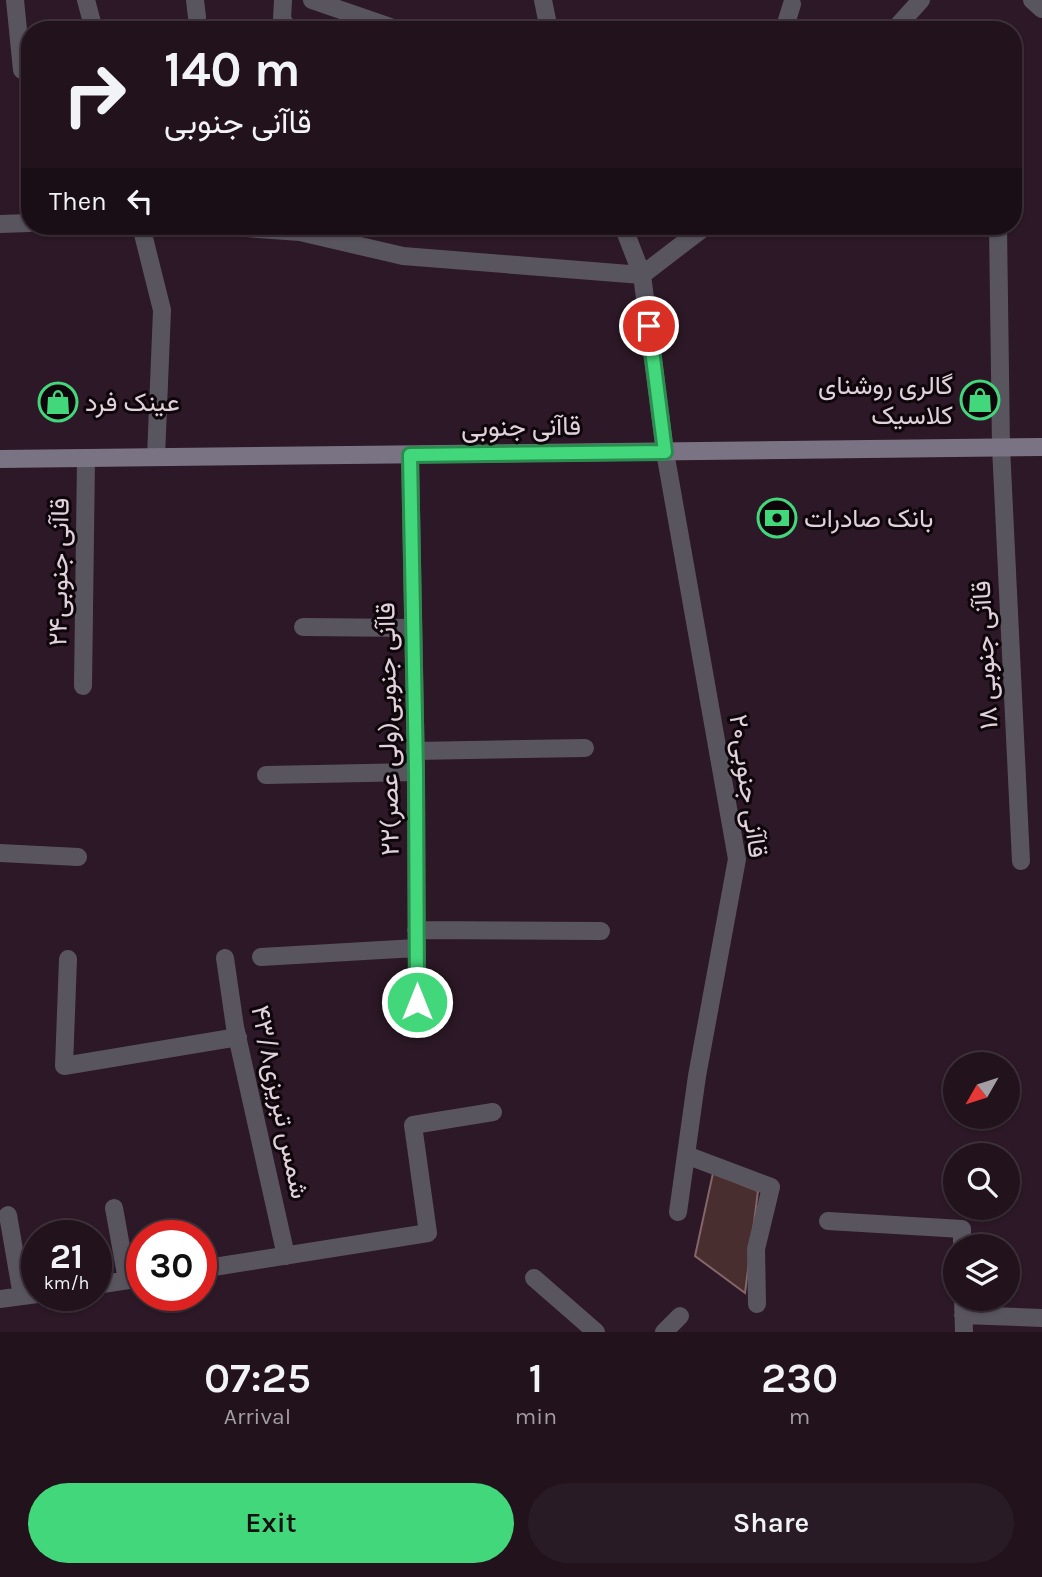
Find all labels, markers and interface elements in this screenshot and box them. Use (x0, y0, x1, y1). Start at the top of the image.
text: 140 m (164, 41, 301, 98)
icon: right (49, 49, 140, 140)
text: قاآنی جنوبی (164, 104, 312, 141)
icon: left (121, 182, 159, 220)
text: Then (49, 186, 107, 217)
pin (619, 296, 679, 356)
icon: arrive (630, 307, 668, 345)
place label: گالری روشنای کلاسیک (818, 370, 953, 431)
shop icon: گالری روشنای کلاسیک (959, 379, 1001, 421)
shop icon: عینک فرد (37, 381, 79, 423)
place label: عینک فرد (85, 387, 180, 418)
street label: قاآنی جنوبی (461, 410, 581, 444)
bank icon: بانک صادرات (756, 497, 798, 539)
street label: ۲۴قاآنی جنوبی (42, 498, 76, 646)
place label: بانک صادرات (804, 503, 933, 534)
street label: قاآنی جنوبی ۱۸ (966, 580, 1004, 730)
street label: ۲۲قاآنی جنوبی(ولی عصر) (370, 602, 406, 856)
street label: ۲۰قاآنی جنوبی (723, 712, 773, 860)
position arrow (380, 965, 454, 1039)
street label: شمس تبریزی۴۳/۸ (244, 1003, 316, 1201)
north arrow (943, 1052, 1020, 1129)
map controls (943, 1052, 1020, 1311)
button: search (943, 1143, 1020, 1220)
speed limit sign: 30 (126, 1220, 217, 1311)
button: layers (943, 1234, 1020, 1311)
text: 21 (50, 1236, 83, 1277)
text: km/h (44, 1272, 89, 1294)
text: 07:25 (204, 1353, 311, 1403)
text: 1 (529, 1353, 543, 1403)
text: 230 (761, 1353, 838, 1403)
text: Arrival (224, 1403, 291, 1430)
text: min (515, 1403, 557, 1430)
text: m (789, 1403, 810, 1430)
button: Exit (28, 1483, 514, 1563)
button: Share (528, 1483, 1014, 1563)

